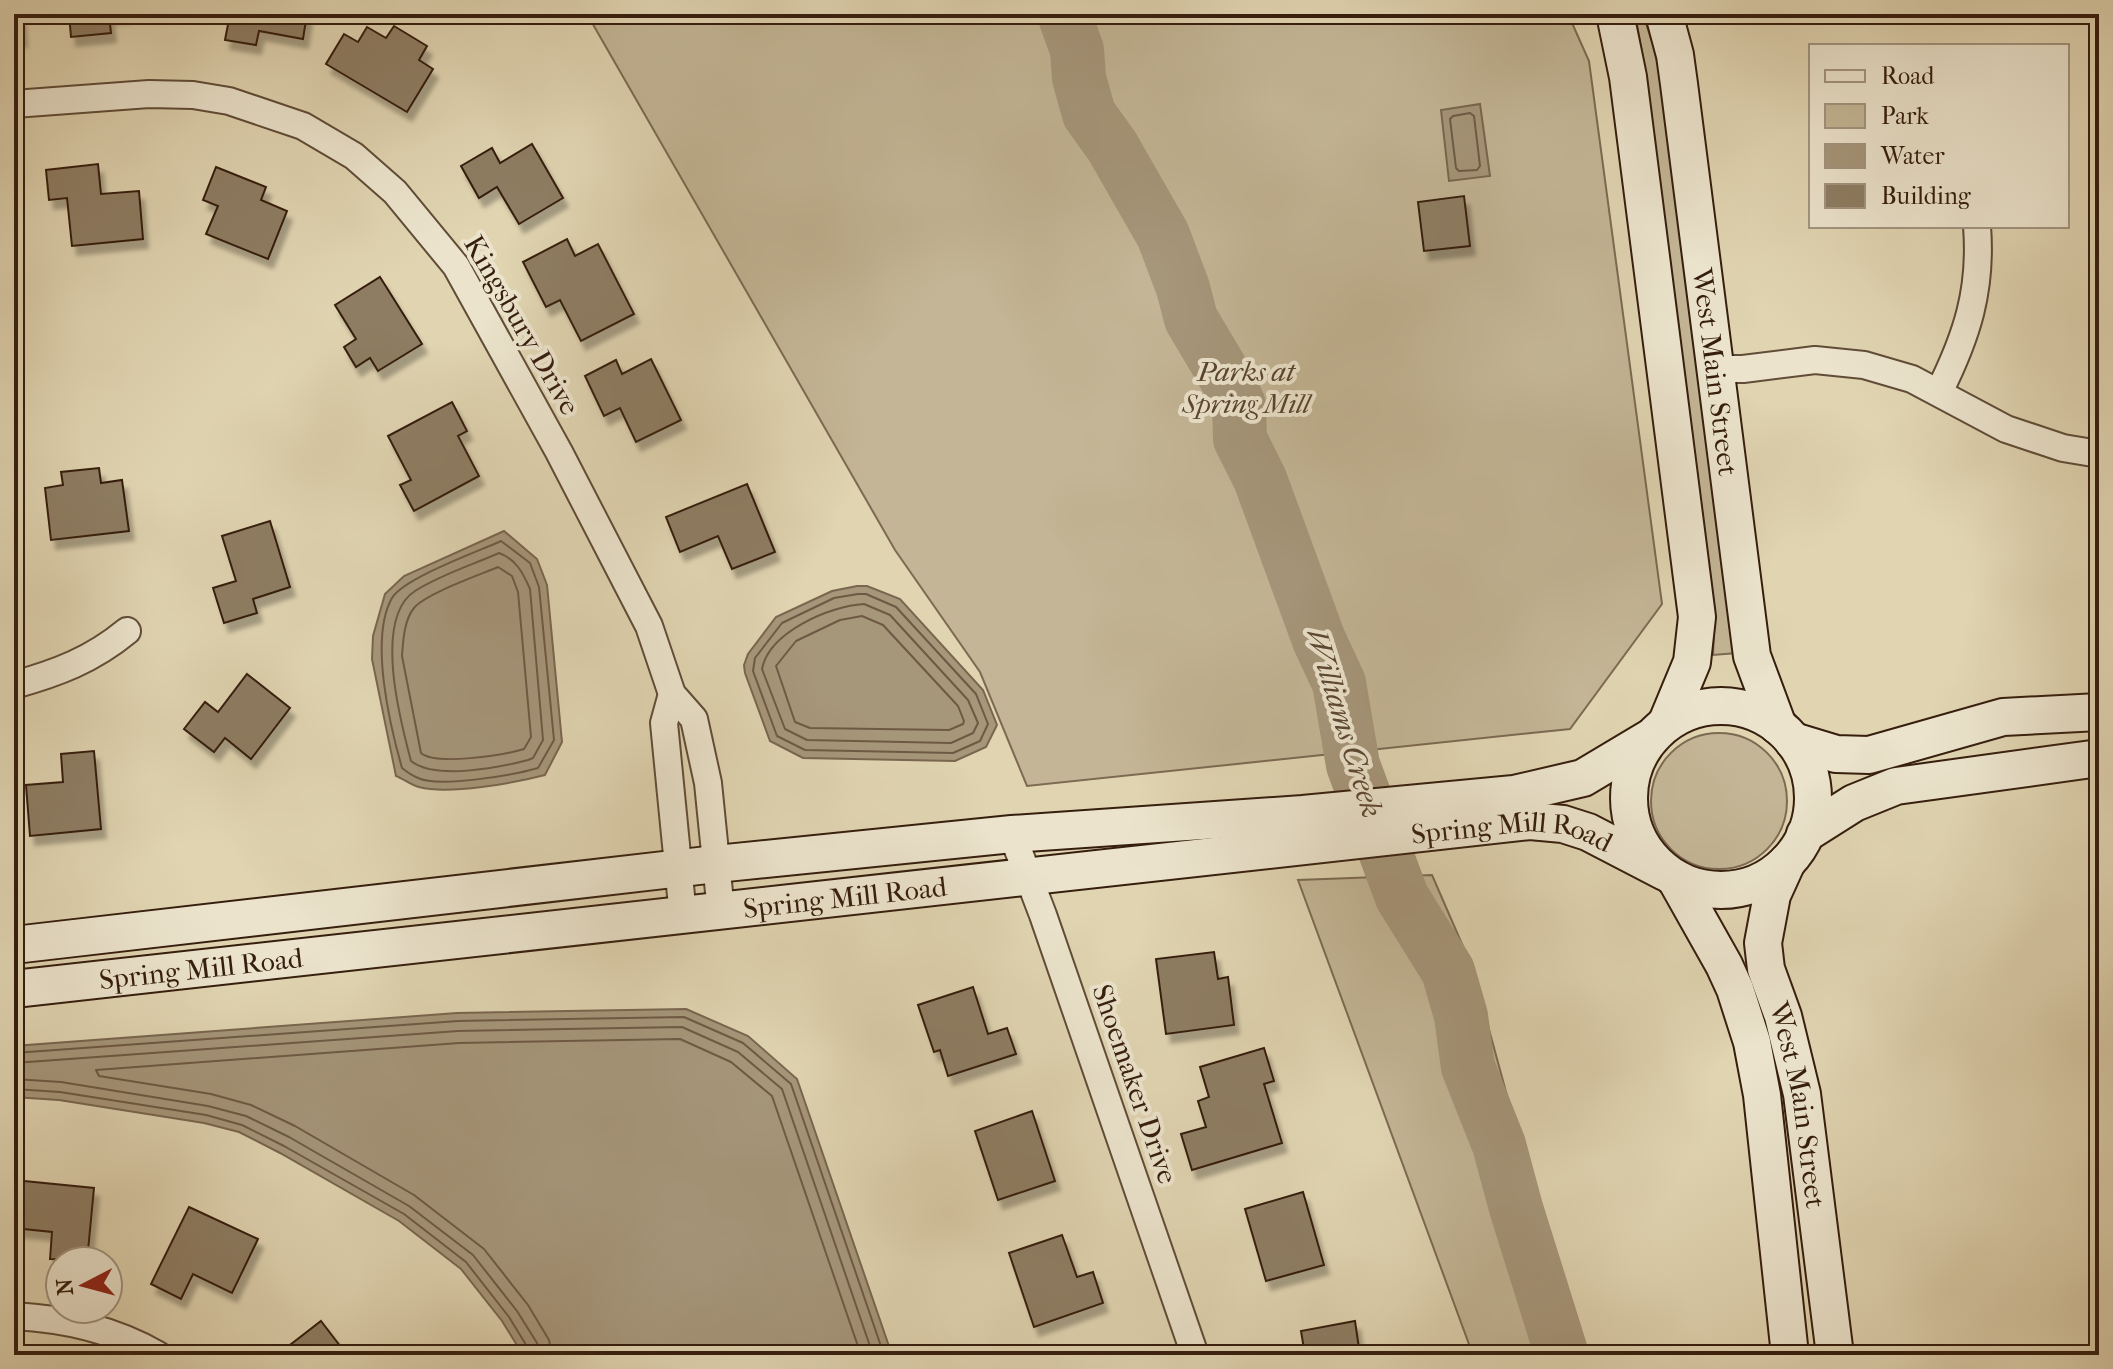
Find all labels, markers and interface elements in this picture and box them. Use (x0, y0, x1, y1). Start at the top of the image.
legend (1809, 44, 2069, 228)
text: Road (1881, 62, 1935, 90)
text: Park (1881, 102, 1929, 130)
text: Water (1880, 142, 1945, 170)
text: Building (1881, 182, 1972, 210)
street label: Kingsbury Drive (457, 229, 587, 421)
street label: West Main Street (1686, 265, 1745, 478)
park label: Parks at Spring Mill (1181, 355, 1313, 420)
water label: Williams Creek (1299, 624, 1389, 822)
street label: Spring Mill Road (1409, 804, 1619, 859)
street label: Spring Mill Road (741, 869, 949, 925)
street label: Spring Mill Road (97, 941, 305, 996)
street label: Shoemaker Drive (1085, 980, 1185, 1188)
street label: West Main Street (1762, 997, 1833, 1210)
north arrow (44, 1245, 124, 1325)
text: N (51, 1277, 79, 1297)

